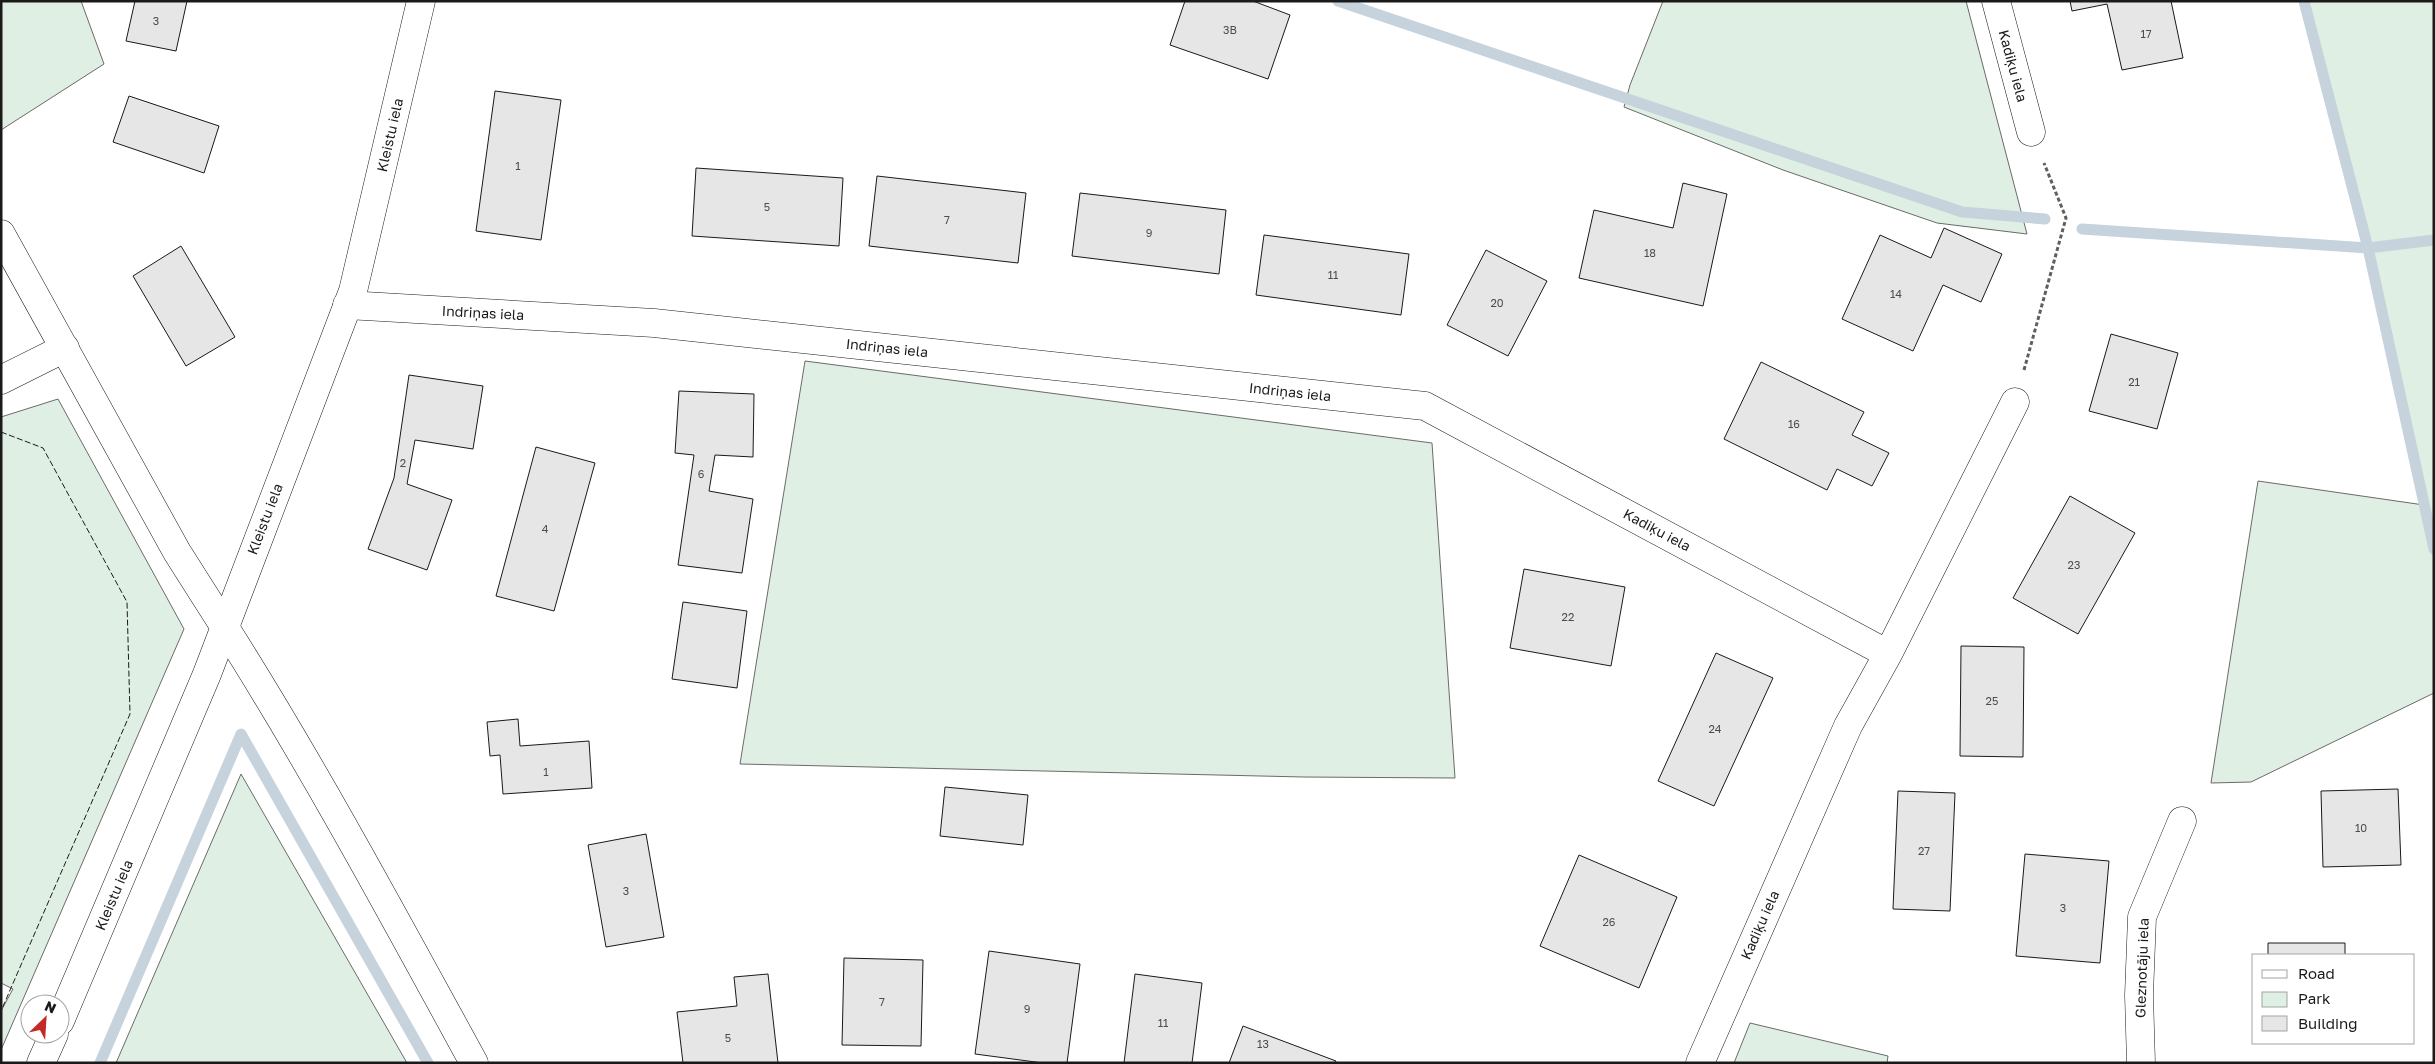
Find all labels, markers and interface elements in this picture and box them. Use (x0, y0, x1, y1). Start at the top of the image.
house number: 3 (153, 14, 159, 27)
house number: 3B (1223, 23, 1237, 36)
house number: 17 (2140, 27, 2152, 40)
street label: Kadiķu iela (1995, 28, 2031, 104)
street label: Kleistu iela (373, 96, 406, 173)
house number: 1 (515, 159, 521, 172)
house number: 5 (764, 200, 770, 213)
house number: 7 (944, 213, 950, 226)
house number: 9 (1146, 226, 1152, 239)
house number: 18 (1644, 246, 1656, 259)
house number: 11 (1328, 268, 1338, 281)
house number: 14 (1890, 287, 1902, 300)
house number: 20 (1490, 296, 1504, 309)
street label: Indriņas iela (441, 302, 525, 324)
street label: Indriņas iela (845, 335, 929, 361)
house number: 21 (2128, 375, 2140, 388)
street label: Indriņas iela (1248, 379, 1332, 405)
house number: 16 (1788, 417, 1800, 430)
house number: 2 (400, 456, 406, 469)
house number: 6 (698, 467, 705, 480)
street label: Kleistu iela (243, 481, 286, 557)
street label: Kadiķu iela (1620, 505, 1694, 555)
house number: 4 (542, 522, 549, 535)
house number: 23 (2068, 558, 2080, 571)
house number: 22 (1562, 610, 1574, 623)
house number: 25 (1986, 694, 1998, 707)
house number: 24 (1708, 722, 1722, 735)
house number: 1 (543, 765, 549, 778)
house number: 10 (2355, 821, 2367, 834)
house number: 27 (1918, 844, 1930, 857)
street label: Kleistu iela (91, 857, 136, 933)
house number: 3 (623, 884, 629, 897)
street label: Kadiķu iela (1737, 888, 1783, 962)
house number: 3 (2060, 901, 2066, 914)
house number: 26 (1602, 915, 1616, 928)
street label: Gleznotāju iela (2131, 918, 2152, 1018)
legend (2252, 954, 2415, 1044)
text: Road (2298, 964, 2335, 982)
text: Park (2298, 989, 2331, 1007)
north arrow (20, 994, 70, 1044)
house number: 7 (879, 995, 885, 1008)
text: N (42, 997, 59, 1017)
house number: 9 (1024, 1002, 1030, 1015)
text: Building (2298, 1014, 2358, 1032)
house number: 11 (1158, 1016, 1168, 1029)
house number: 5 (725, 1031, 731, 1044)
house number: 13 (1257, 1037, 1269, 1050)

